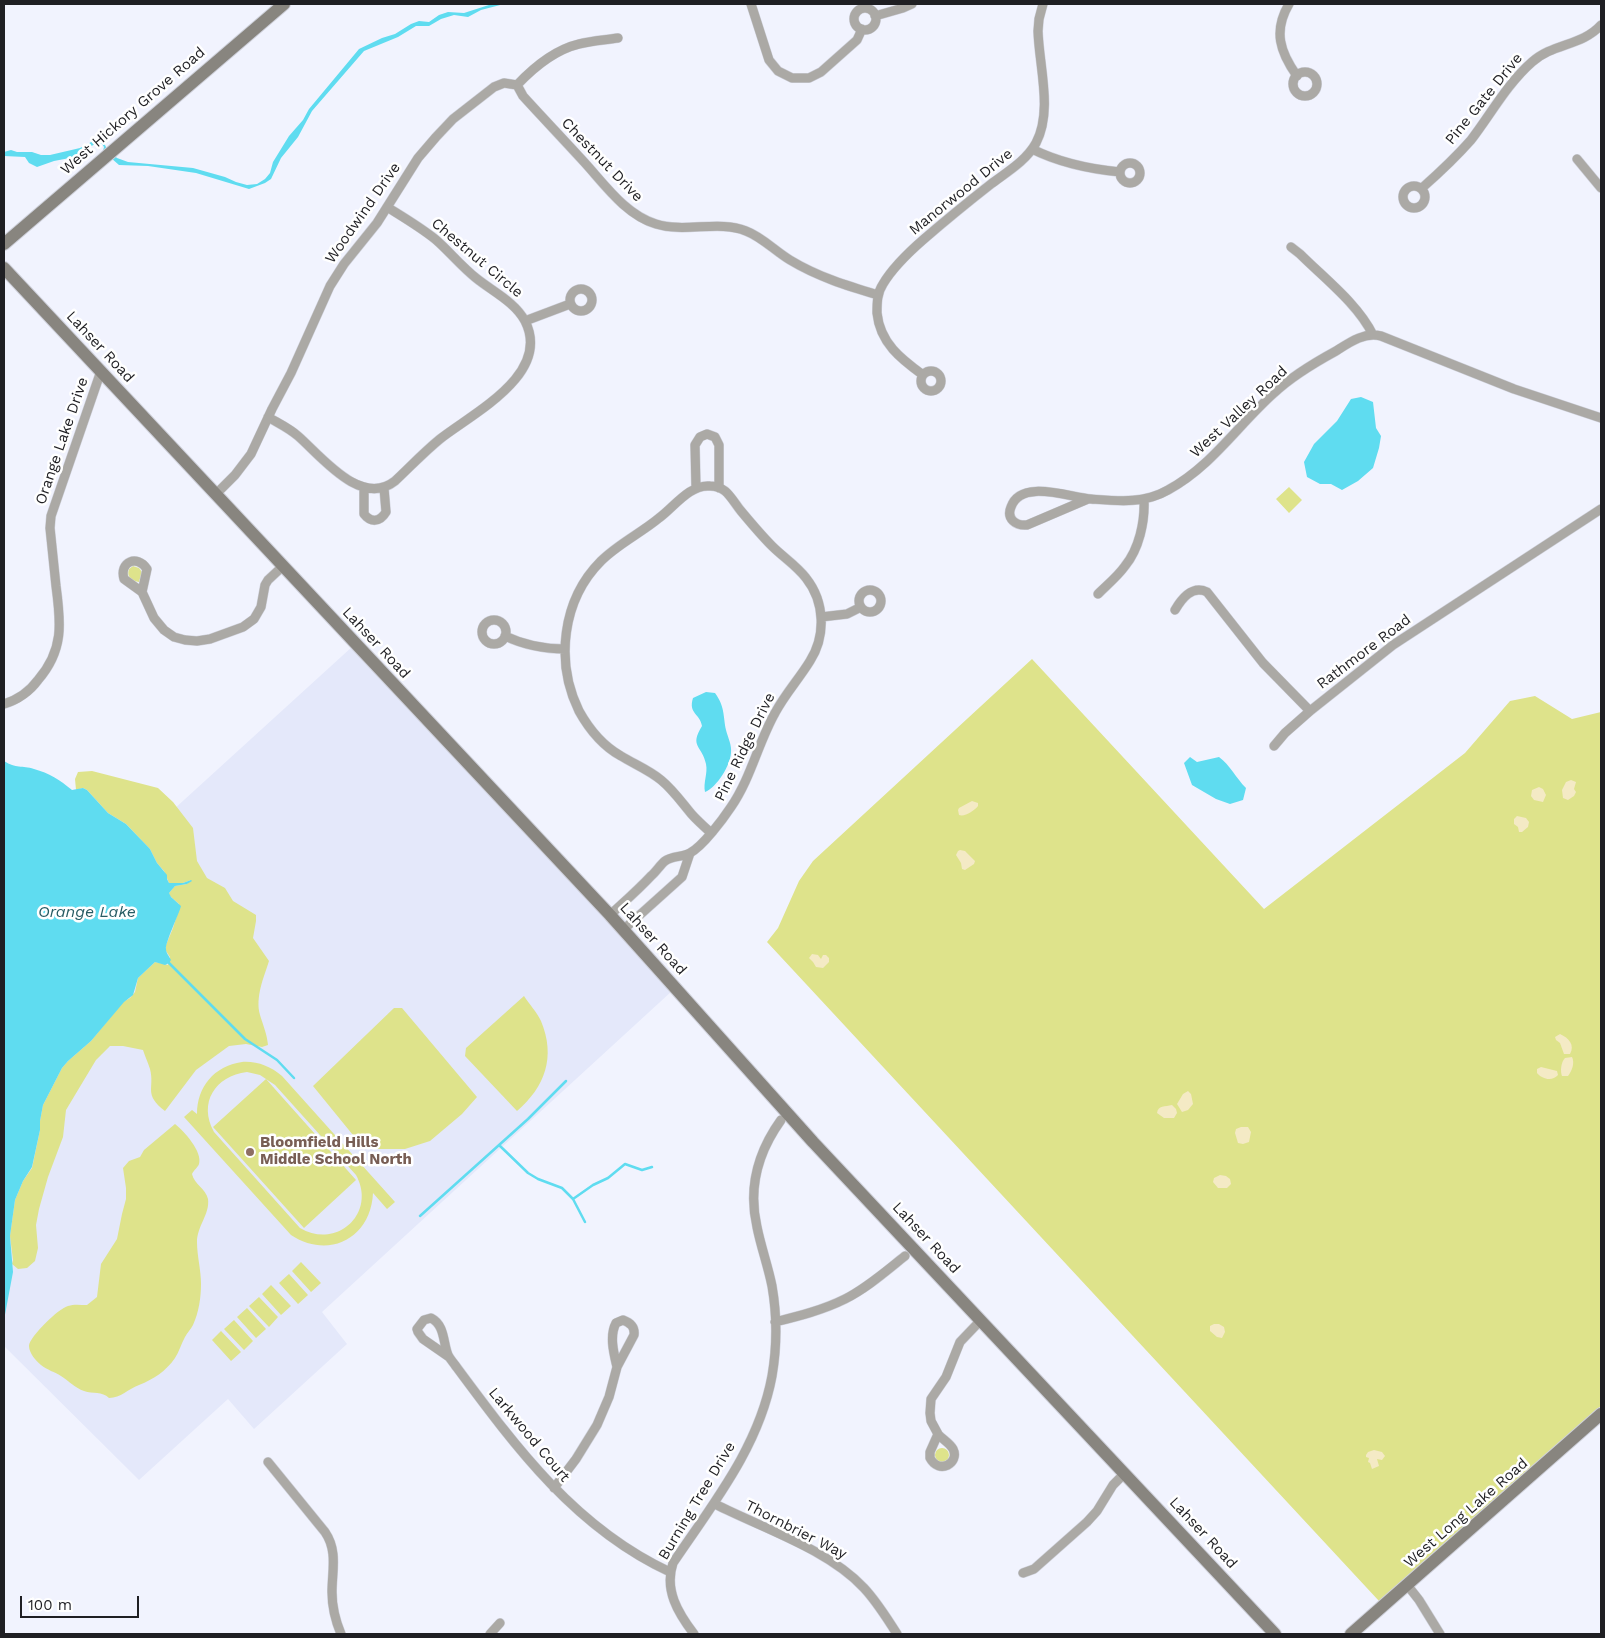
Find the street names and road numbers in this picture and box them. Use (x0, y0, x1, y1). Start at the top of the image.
street label: West Hickory Grove Road (57, 43, 209, 179)
street label: Pine Gate Drive (1442, 50, 1526, 148)
street label: Chestnut Drive (557, 114, 647, 206)
street label: Manorwood Drive (906, 145, 1016, 239)
street label: Woodwind Drive (322, 159, 404, 267)
street label: Chestnut Circle (427, 214, 527, 302)
street label: Lahser Road (62, 308, 138, 386)
street label: West Valley Road (1187, 362, 1291, 462)
street label: Orange Lake Drive (32, 375, 92, 507)
street label: Lahser Road (338, 604, 414, 682)
street label: Rathmore Road (1313, 611, 1415, 693)
street label: Pine Ridge Drive (711, 690, 779, 804)
street label: Lahser Road (616, 899, 690, 979)
street label: Lahser Road (888, 1199, 964, 1277)
street label: Larkwood Court (484, 1384, 574, 1486)
street label: Burning Tree Drive (655, 1439, 739, 1563)
street label: West Long Lake Road (1400, 1454, 1532, 1572)
street label: Lahser Road (1165, 1494, 1241, 1572)
street label: Thornbrier Way (742, 1497, 850, 1563)

